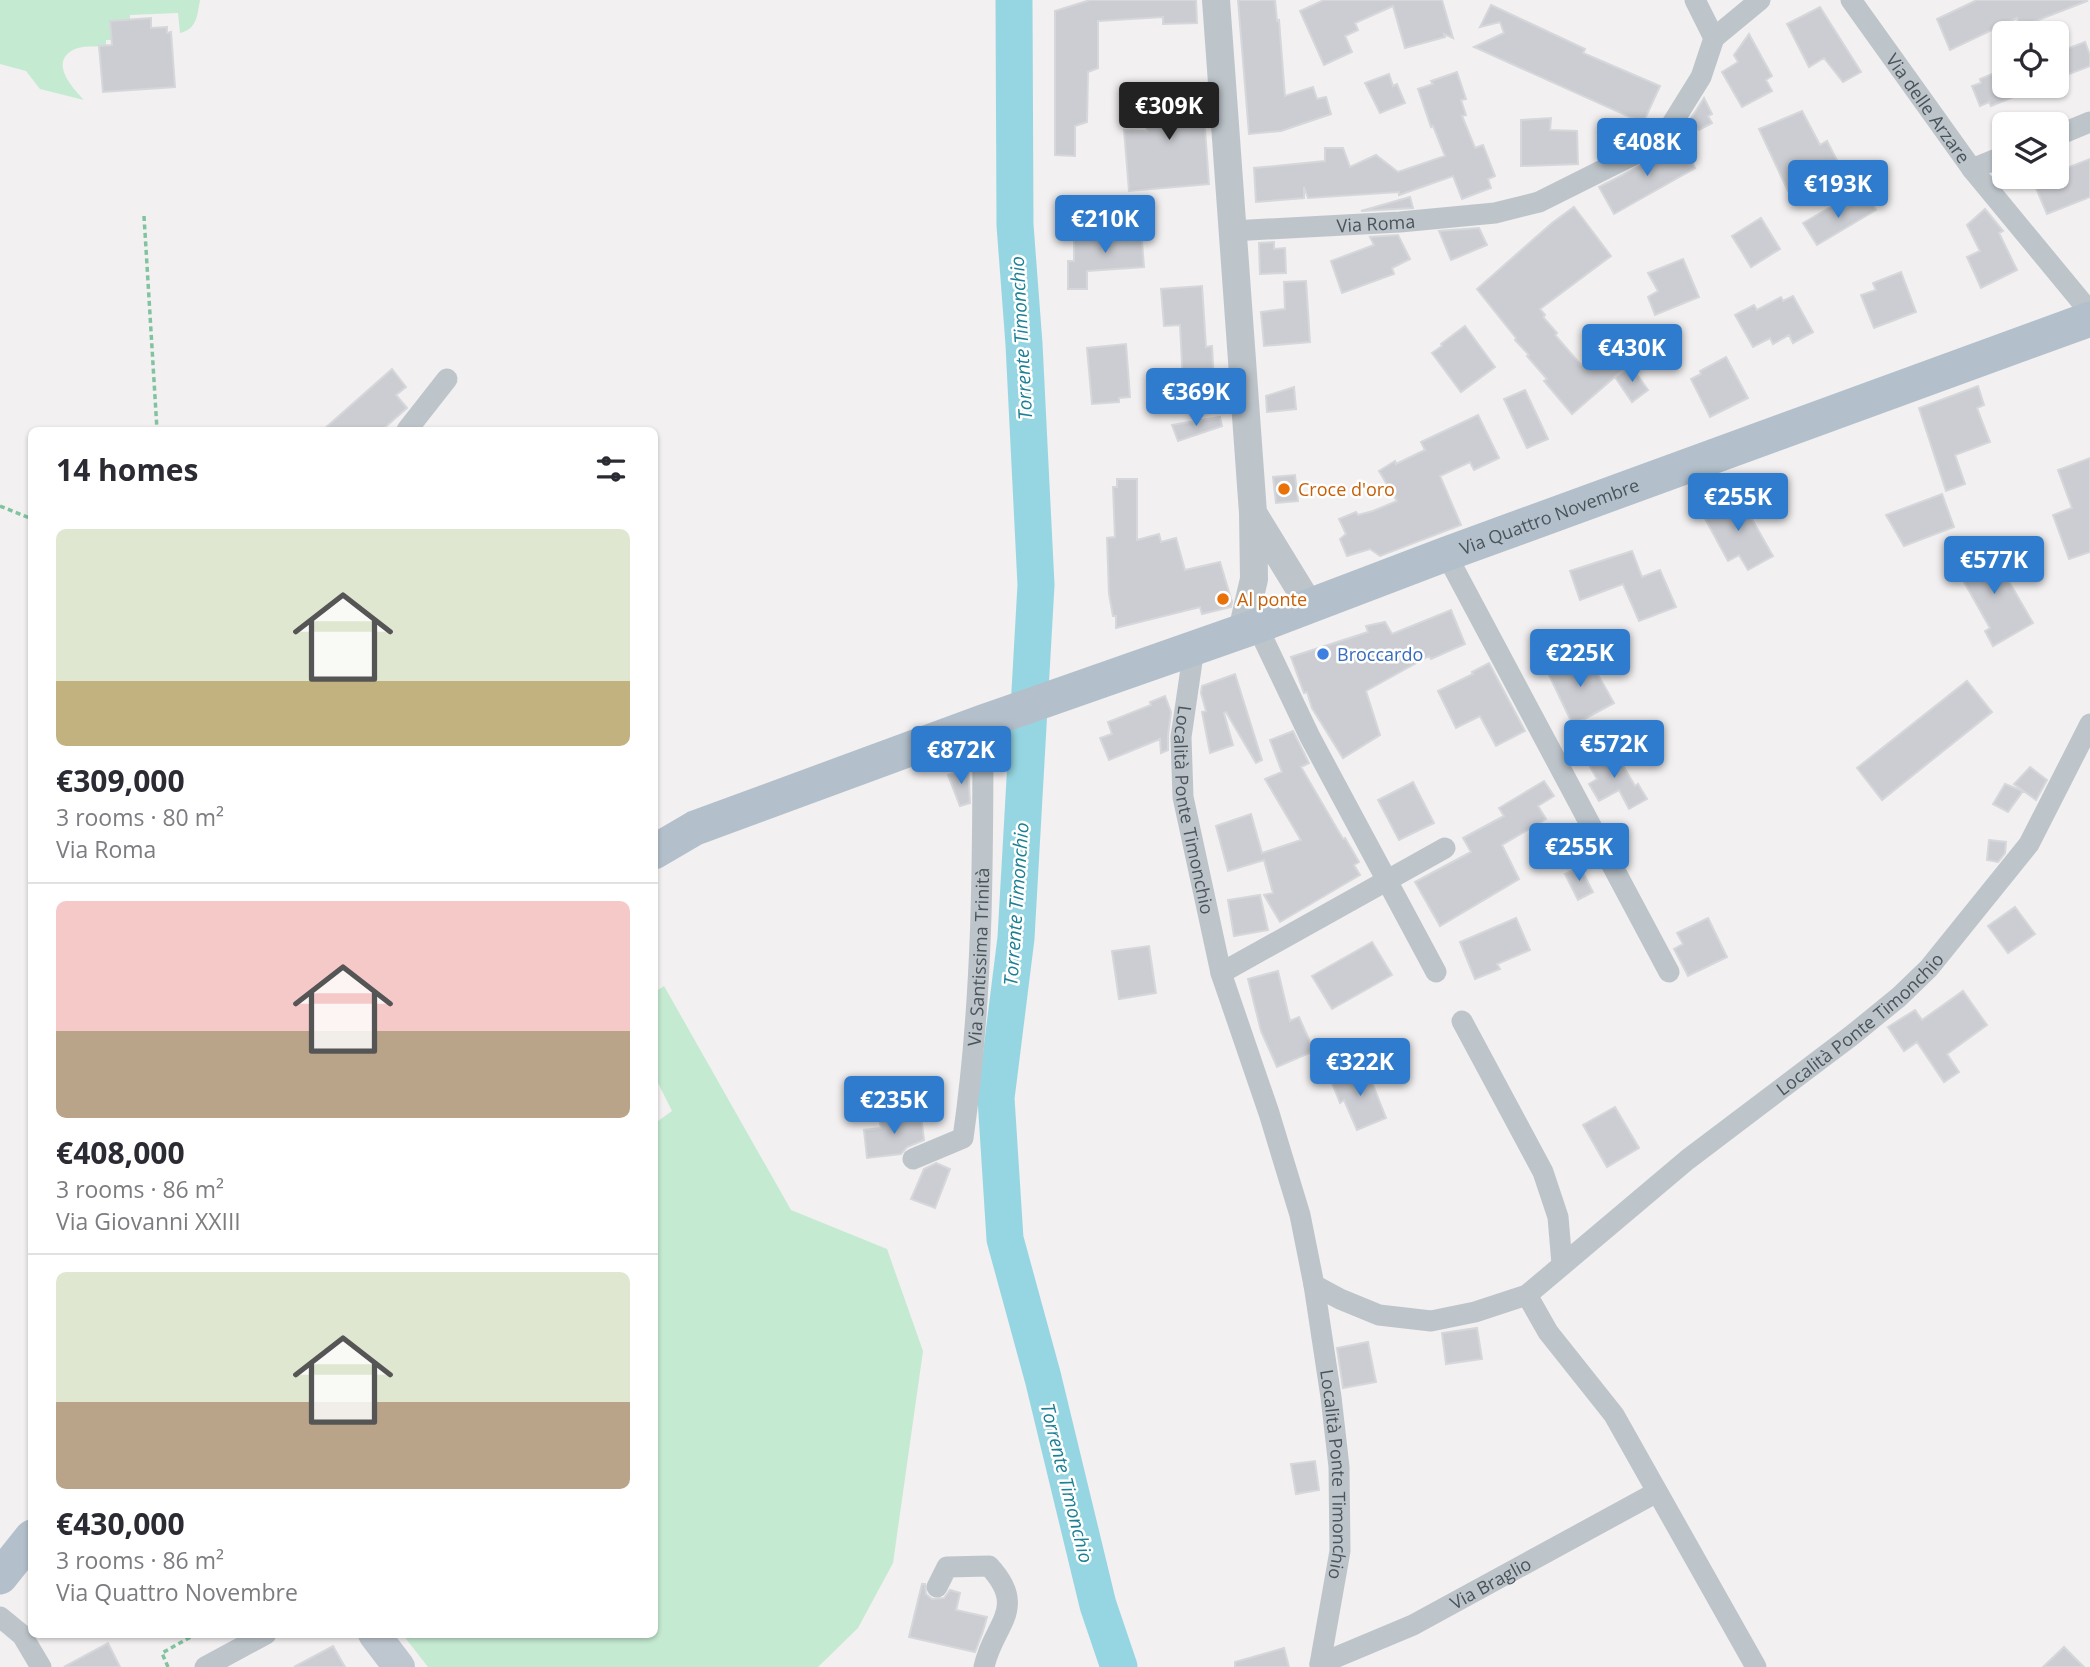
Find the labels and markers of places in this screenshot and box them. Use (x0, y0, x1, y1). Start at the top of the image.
pin: €309K (1120, 82, 1218, 142)
pin: €408K (1598, 118, 1696, 178)
pin: €193K (1789, 160, 1887, 220)
pin: €210K (1056, 196, 1154, 255)
pin: €430K (1583, 324, 1681, 384)
pin: €369K (1147, 368, 1245, 428)
pin: €255K (1689, 474, 1787, 533)
place label: Croce d'oro (1298, 477, 1395, 501)
marker: Croce d'oro (1276, 481, 1292, 497)
pin: €577K (1945, 536, 2043, 596)
place label: Al ponte (1237, 587, 1307, 611)
marker: Al ponte (1215, 591, 1231, 607)
pin: €225K (1531, 630, 1629, 689)
place label: Broccardo (1337, 642, 1423, 666)
marker: Broccardo (1315, 646, 1331, 662)
pin: €572K (1565, 720, 1663, 780)
pin: €872K (912, 726, 1010, 786)
pin: €255K (1530, 824, 1628, 883)
pin: €322K (1311, 1038, 1409, 1098)
pin: €235K (845, 1076, 943, 1136)

